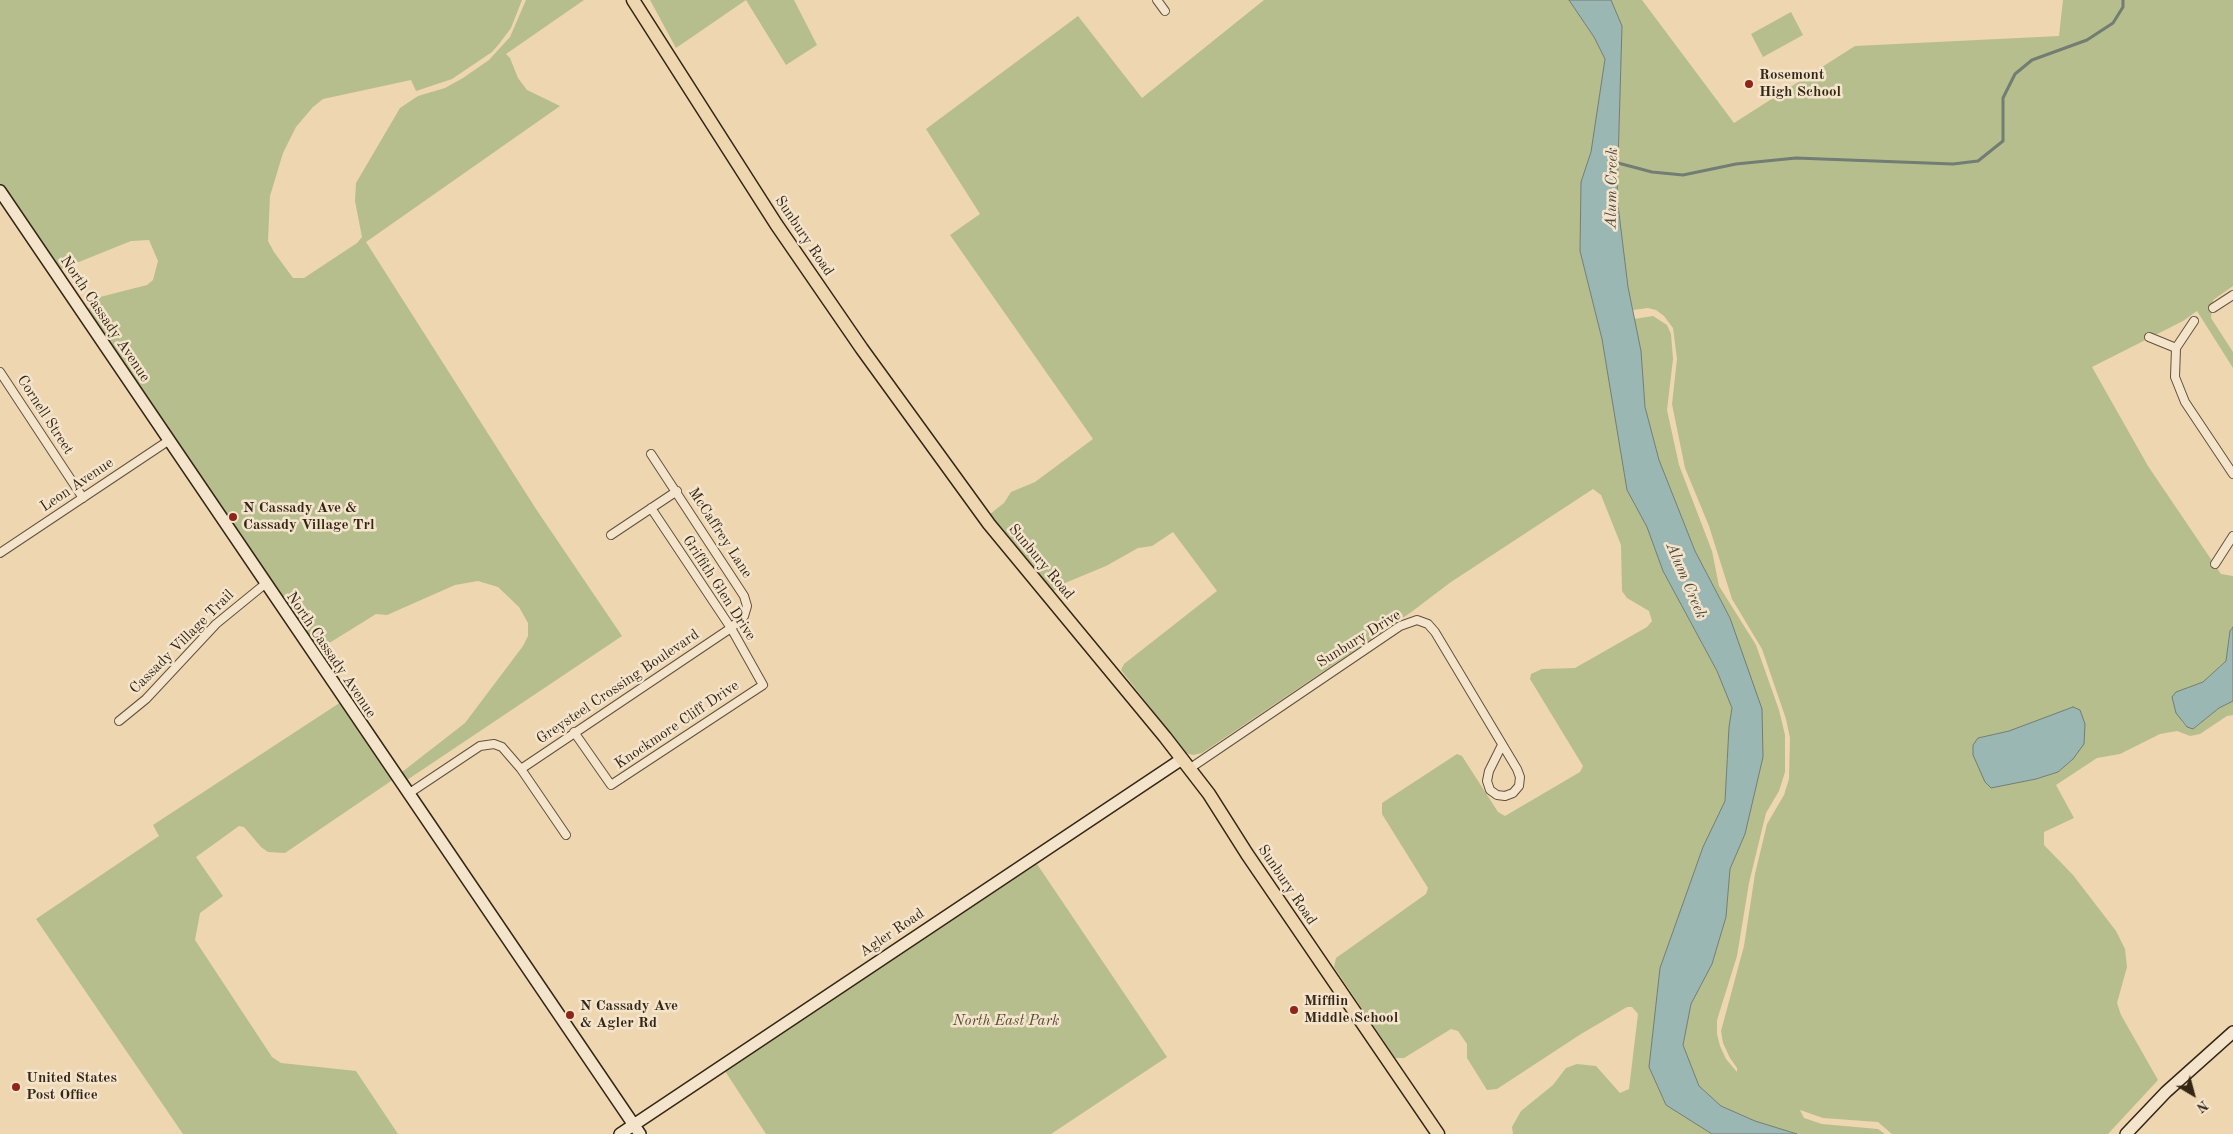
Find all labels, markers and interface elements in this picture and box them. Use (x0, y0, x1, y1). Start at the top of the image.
place label: Rosemont High School (1759, 66, 1841, 101)
marker: Rosemont High School (1743, 78, 1755, 90)
water label: Alum Creek (1602, 147, 1622, 229)
street label: Sunbury Road (771, 192, 837, 280)
street label: North Cassady Avenue (56, 253, 154, 385)
street label: Cornell Street (13, 372, 77, 458)
street label: Leon Avenue (37, 454, 117, 516)
street label: McCaffrey Lane (684, 484, 756, 582)
place label: N Cassady Ave & Cassady Village Trl (243, 499, 375, 534)
marker: N Cassady Ave & Cassady Village Trl (227, 511, 239, 523)
street label: Sunbury Road (1004, 521, 1078, 603)
street label: Griffith Glen Drive (678, 532, 760, 644)
water label: Alum Creek (1661, 540, 1711, 622)
street label: Cassady Village Trail (126, 586, 238, 698)
street label: North Cassady Avenue (282, 589, 380, 721)
street label: Sunbury Drive (1314, 606, 1404, 672)
street label: Greysteel Crossing Boulevard (533, 626, 703, 748)
street label: Knockmore Cliff Drive (611, 677, 743, 773)
street label: Sunbury Road (1254, 841, 1320, 929)
street label: Agler Road (856, 905, 928, 961)
place label: Mifflin Middle School (1304, 992, 1398, 1027)
place label: N Cassady Ave & Agler Rd (580, 997, 678, 1032)
marker: Mifflin Middle School (1288, 1004, 1300, 1016)
marker: N Cassady Ave & Agler Rd (564, 1009, 576, 1021)
park label: North East Park (953, 1012, 1059, 1030)
place label: United States Post Office (26, 1069, 117, 1104)
north arrow (2168, 1069, 2218, 1119)
marker: United States Post Office (10, 1081, 22, 1093)
text: N (2194, 1097, 2211, 1115)

